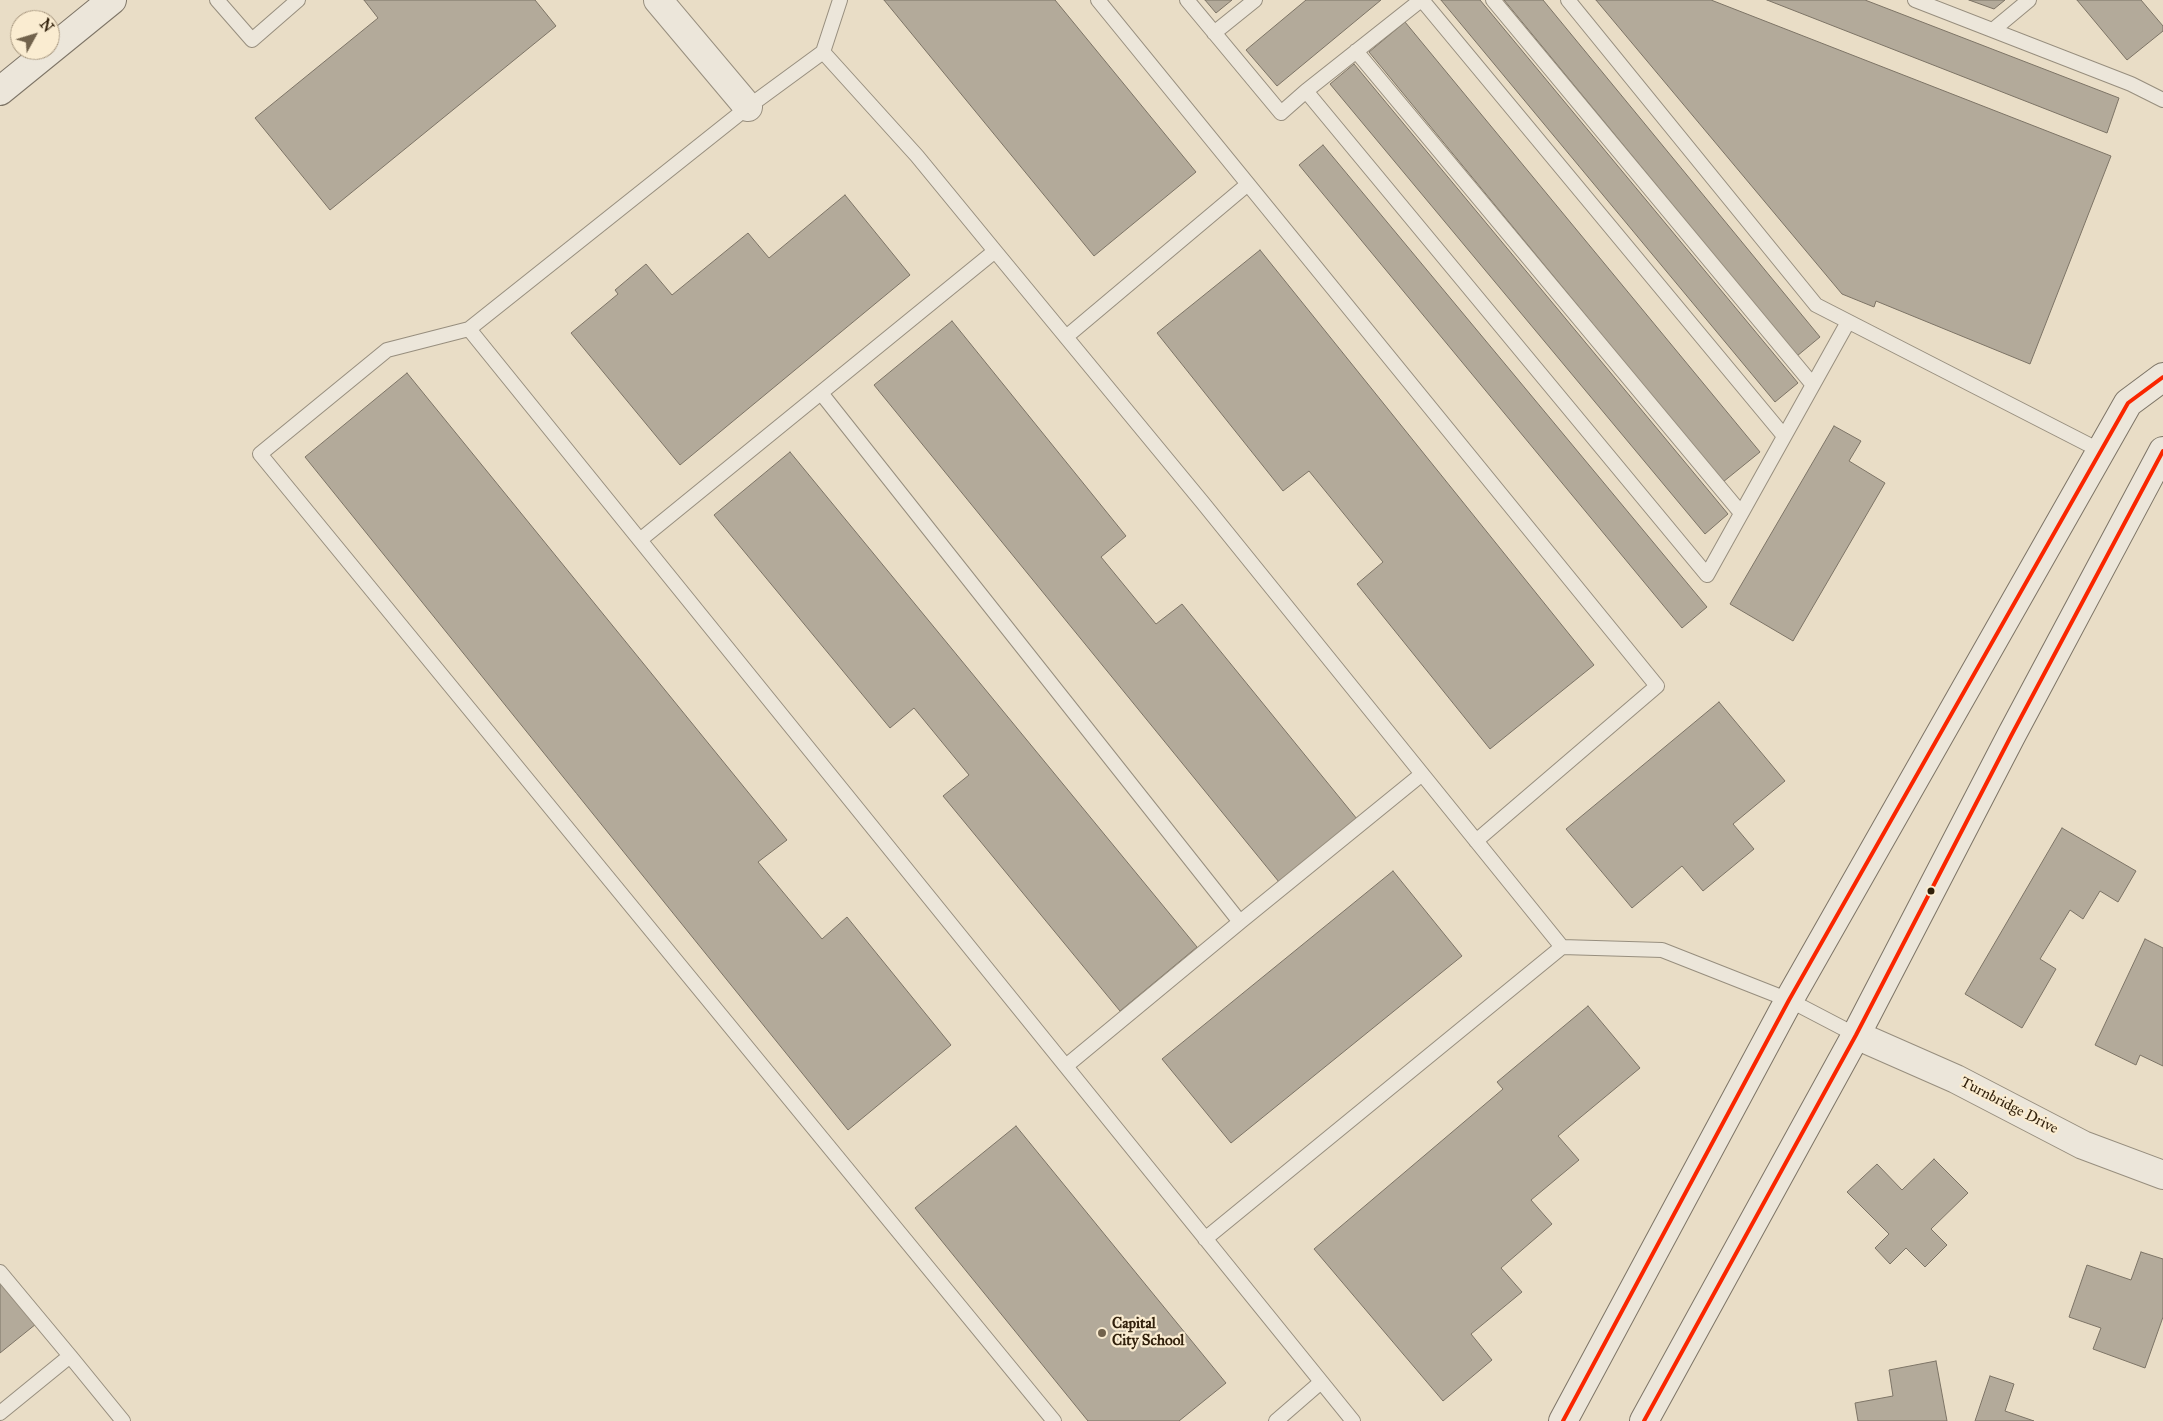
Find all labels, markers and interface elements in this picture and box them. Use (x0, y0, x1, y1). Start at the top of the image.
north arrow (10, 10, 60, 60)
text: N (36, 16, 57, 36)
unlabelled marker (1926, 886, 1936, 896)
street label: Turnbridge Drive (1957, 1074, 2061, 1138)
place label: Capital City School (1112, 1315, 1184, 1350)
marker: Capital City School (1096, 1327, 1108, 1339)

